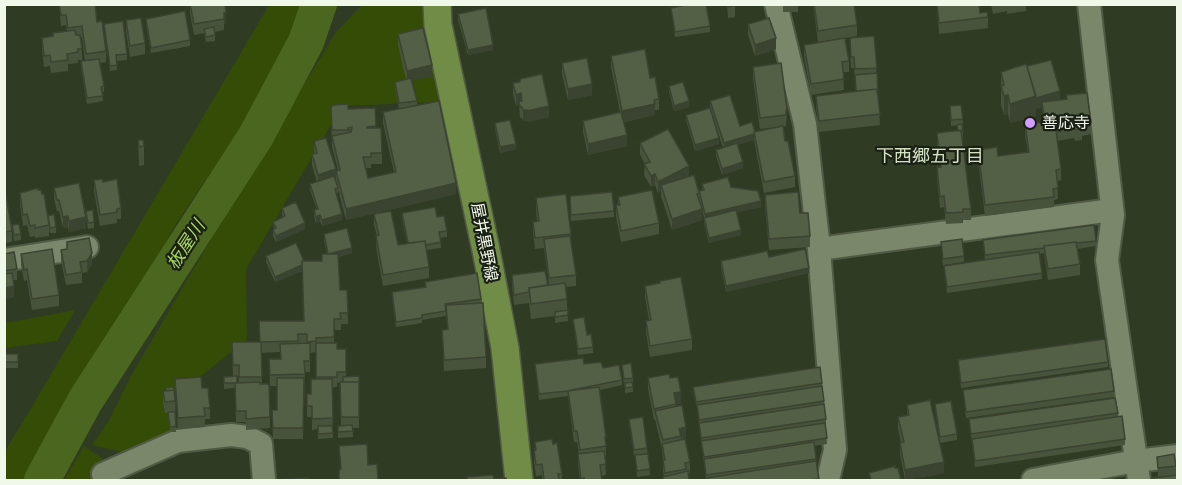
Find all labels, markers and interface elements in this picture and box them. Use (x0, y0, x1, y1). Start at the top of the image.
place label: 善応寺 (1042, 112, 1090, 134)
marker: 善応寺 (1023, 116, 1037, 130)
district label: 下西郷五丁目 (876, 144, 984, 169)
street label: 屋井黒野線 (466, 201, 502, 283)
water label: 板屋川 (161, 214, 212, 274)

